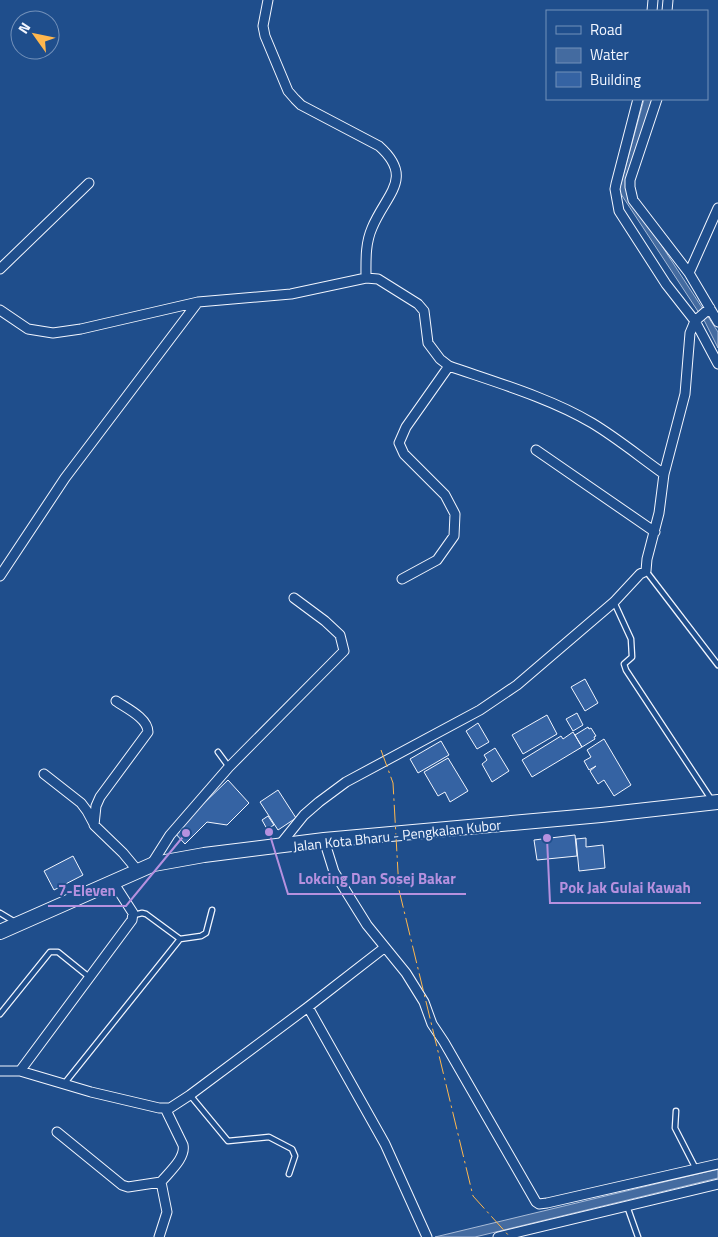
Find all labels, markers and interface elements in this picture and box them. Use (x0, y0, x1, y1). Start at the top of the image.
north arrow (10, 10, 60, 60)
legend (546, 10, 708, 100)
text: N (12, 18, 35, 37)
text: Road (590, 18, 622, 41)
text: Water (590, 43, 629, 66)
text: Building (590, 68, 641, 91)
street label: Jalan Kota Bharu - Pengkalan Kubor (292, 814, 502, 856)
callout: Lokcing Dan Sosej Bakar (288, 864, 466, 894)
text: Lokcing Dan Sosej Bakar (298, 867, 456, 890)
callout: Pok Jak Gulai Kawah (550, 873, 701, 903)
callout: 7-Eleven (48, 876, 126, 906)
text: Pok Jak Gulai Kawah (559, 876, 691, 899)
text: 7-Eleven (58, 879, 116, 902)

